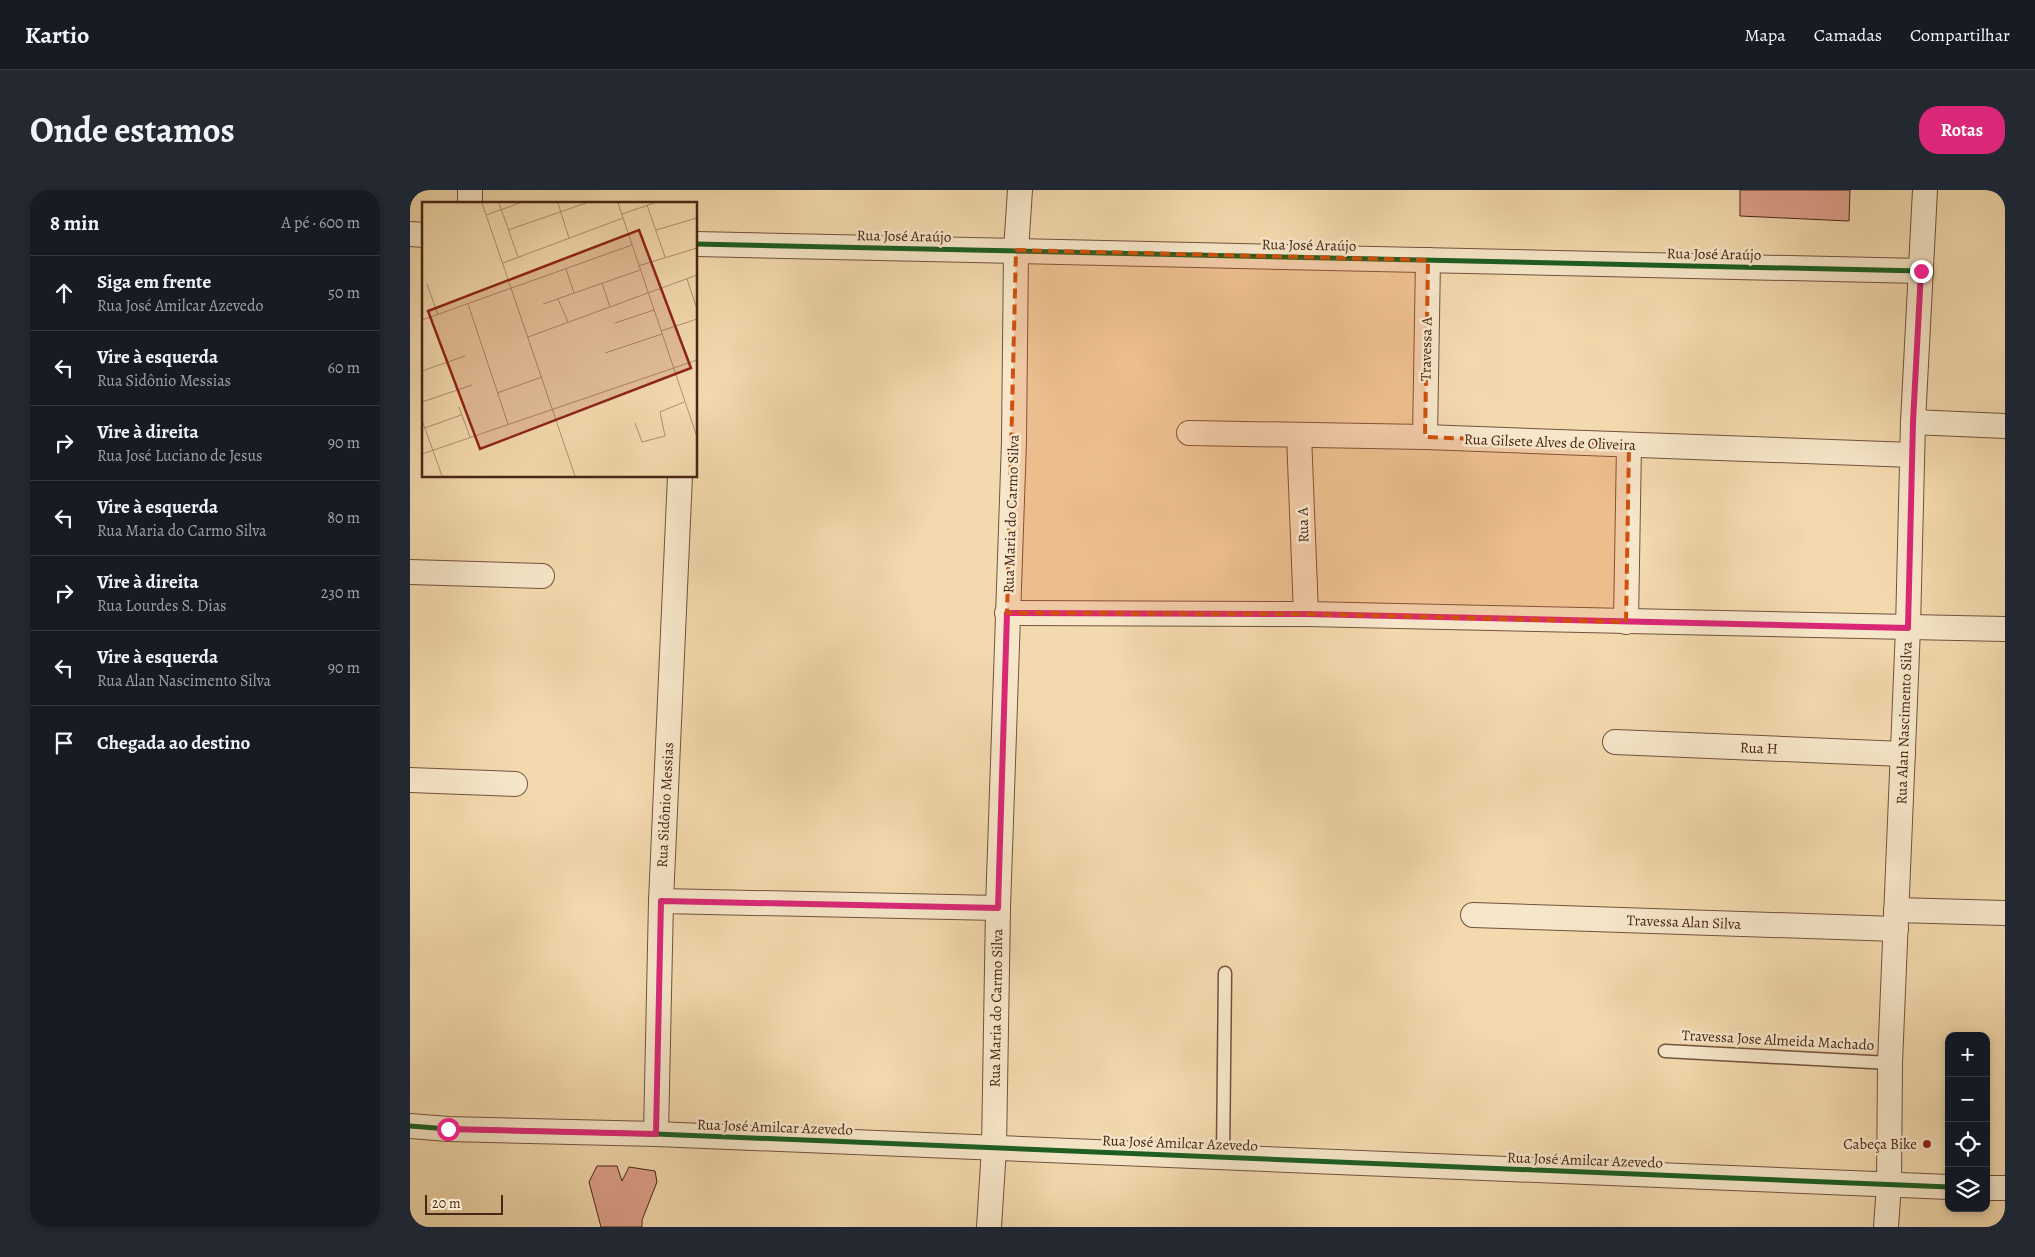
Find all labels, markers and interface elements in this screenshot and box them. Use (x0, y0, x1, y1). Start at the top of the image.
text: Kartio (25, 19, 89, 51)
text: Mapa (1744, 23, 1786, 47)
text: Camadas (1814, 23, 1882, 47)
text: Compartilhar (1910, 23, 2010, 47)
text: Onde estamos (30, 106, 235, 154)
button: Rotas (1919, 106, 2005, 154)
inset map (422, 202, 698, 478)
text: 8 min (50, 209, 99, 237)
text: A pé · 600 m (281, 212, 360, 234)
street label: Rua José Araújo (856, 225, 952, 247)
street label: Rua José Araújo (1261, 234, 1357, 256)
street label: Rua José Araújo (1666, 243, 1762, 265)
route end (1910, 260, 1933, 283)
text: Siga em frente (97, 269, 211, 295)
icon: ahead (50, 279, 78, 307)
text: 50 m (328, 282, 360, 304)
text: Rua José Amilcar Azevedo (97, 295, 264, 317)
street label: Travessa A (1415, 317, 1437, 381)
text: Vire à esquerda (97, 344, 218, 370)
icon: left (50, 354, 78, 382)
text: 60 m (328, 357, 360, 379)
text: Rua Sidônio Messias (97, 370, 231, 392)
text: Vire à direita (97, 419, 199, 445)
icon: right (50, 429, 78, 457)
street label: Rua Gilsete Alves de Oliveira (1464, 429, 1636, 455)
text: 90 m (328, 432, 360, 454)
street label: Rua Maria do Carmo Silva (998, 434, 1024, 594)
text: Rua José Luciano de Jesus (97, 445, 263, 467)
text: Vire à esquerda (97, 494, 218, 520)
icon: left (50, 504, 78, 532)
text: 80 m (327, 507, 360, 529)
street label: Rua A (1292, 507, 1314, 543)
text: Rua Maria do Carmo Silva (97, 520, 267, 542)
text: Vire à direita (97, 569, 199, 595)
icon: right (50, 579, 78, 607)
text: 230 m (321, 582, 360, 604)
text: Rua Lourdes S. Dias (97, 595, 227, 617)
street label: Rua Alan Nascimento Silva (1891, 641, 1917, 805)
text: Vire à esquerda (97, 644, 218, 670)
icon: left (50, 654, 78, 682)
text: 90 m (328, 657, 360, 679)
text: Rua Alan Nascimento Silva (97, 670, 271, 692)
icon: arrive (50, 729, 78, 757)
text: Chegada ao destino (97, 730, 250, 756)
street label: Rua H (1740, 737, 1778, 759)
street label: Rua Sidônio Messias (652, 742, 678, 868)
street label: Travessa Alan Silva (1626, 910, 1742, 934)
street label: Rua Maria do Carmo Silva (985, 928, 1007, 1088)
street label: Travessa Jose Almeida Machado (1681, 1025, 1875, 1055)
map controls (1945, 1032, 1990, 1212)
button: + (1945, 1032, 1990, 1077)
button: − (1945, 1077, 1990, 1122)
street label: Rua José Amilcar Azevedo (697, 1114, 853, 1140)
route start (437, 1118, 460, 1141)
button: locate (1945, 1122, 1990, 1167)
street label: Rua José Amilcar Azevedo (1102, 1130, 1258, 1156)
place label: Cabeça Bike (1843, 1134, 1917, 1154)
marker: Cabeça Bike (1921, 1138, 1933, 1150)
street label: Rua José Amilcar Azevedo (1507, 1147, 1663, 1173)
button: layers (1945, 1167, 1990, 1212)
scale bar (425, 1192, 502, 1215)
text: 20 m (432, 1194, 461, 1213)

